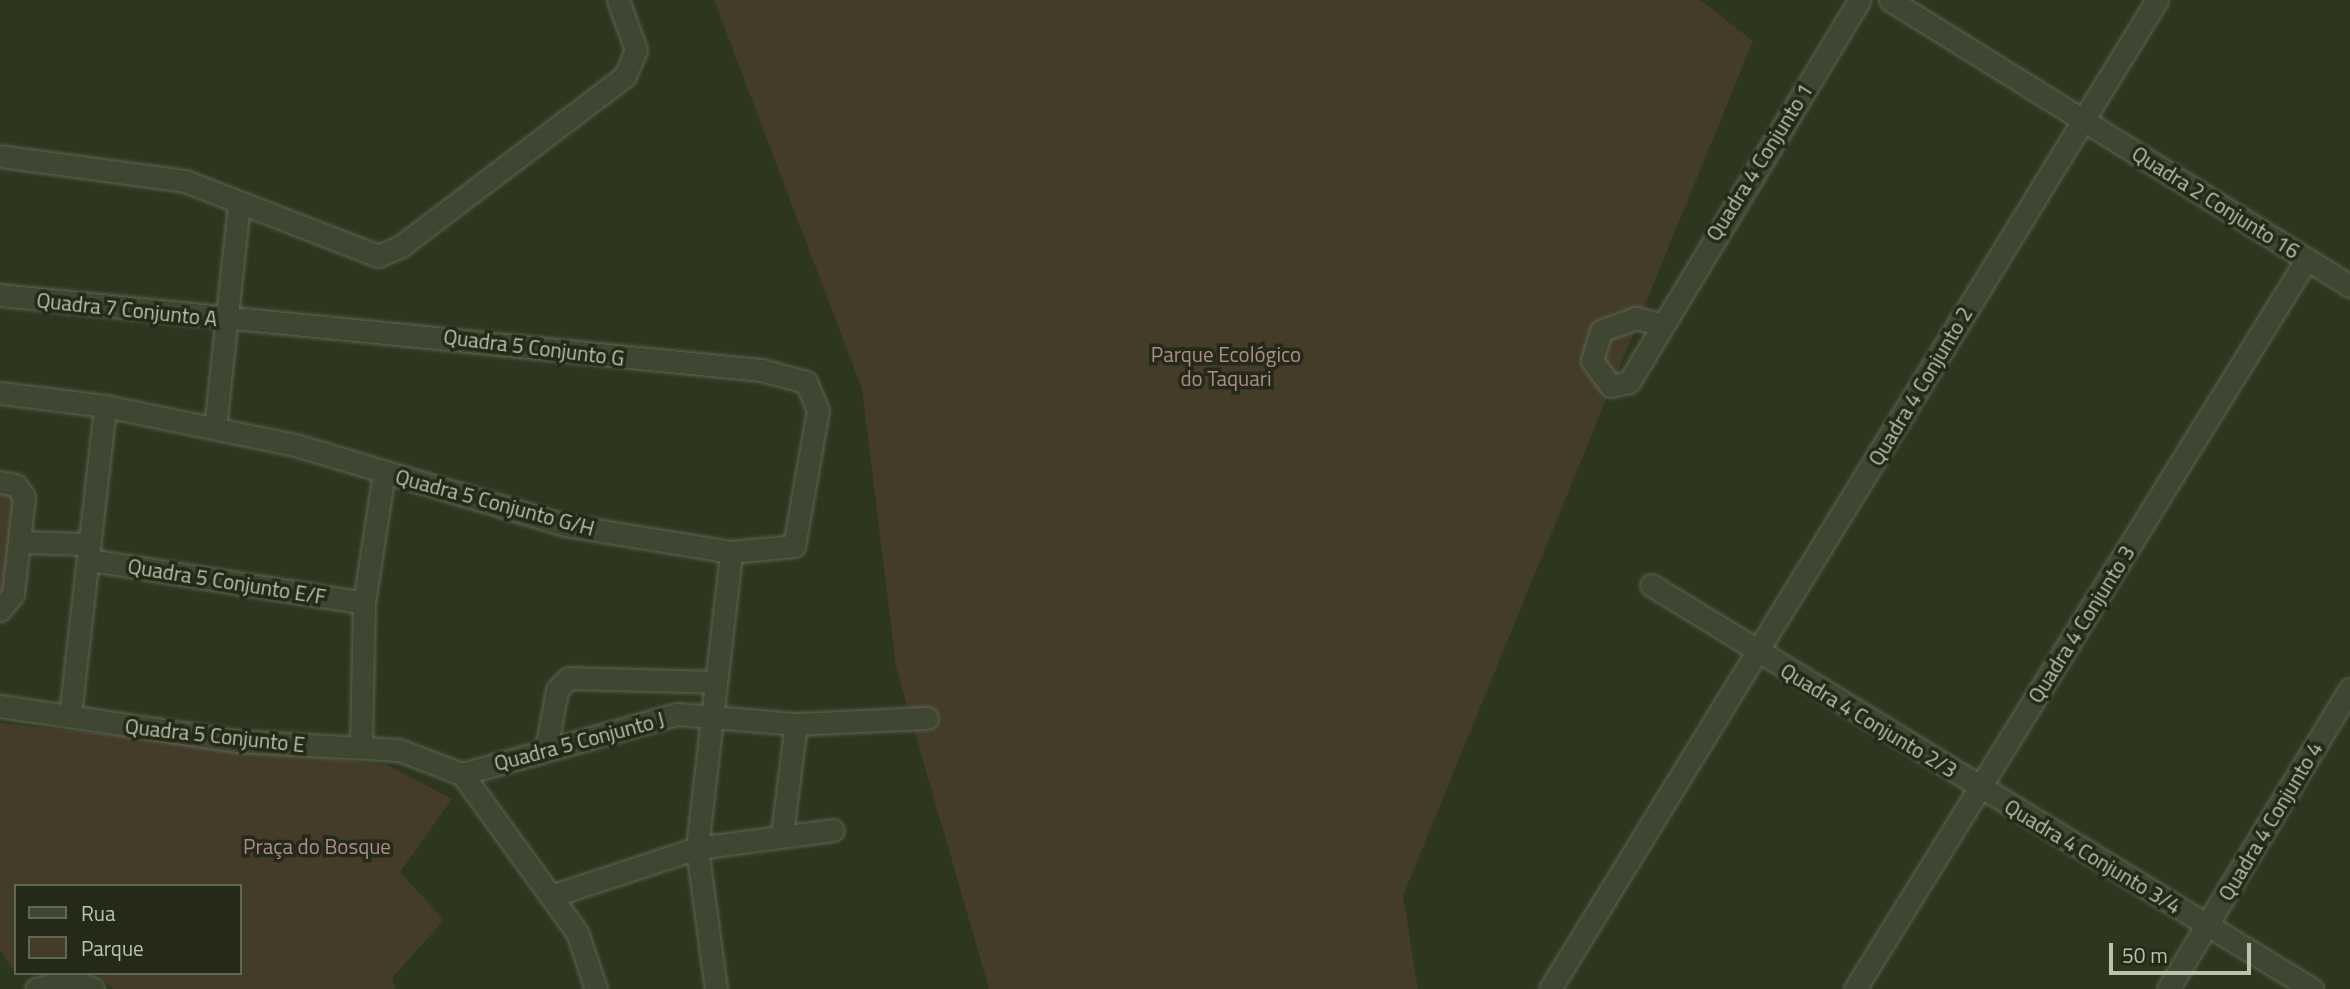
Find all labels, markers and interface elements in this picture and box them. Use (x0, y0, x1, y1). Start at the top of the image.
street label: Quadra 4 Conjunto 1 (1700, 79, 1818, 245)
street label: Quadra 2 Conjunto 16 (2128, 140, 2304, 264)
street label: Quadra 7 Conjunto A (35, 287, 219, 331)
street label: Quadra 4 Conjunto 2 (1863, 302, 1977, 470)
street label: Quadra 5 Conjunto G (442, 323, 626, 371)
park label: Parque Ecológico do Taquari (1151, 341, 1301, 391)
street label: Quadra 5 Conjunto G/H (393, 463, 597, 541)
street label: Quadra 4 Conjunto 3 (2022, 541, 2140, 707)
street label: Quadra 5 Conjunto E/F (126, 553, 328, 609)
street label: Quadra 4 Conjunto 2/3 (1776, 657, 1962, 783)
street label: Quadra 5 Conjunto J (491, 706, 667, 776)
street label: Quadra 5 Conjunto E (124, 713, 306, 757)
street label: Quadra 4 Conjunto 4 (2213, 737, 2327, 905)
street label: Quadra 4 Conjunto 3/4 (2000, 793, 2186, 919)
park label: Praça do Bosque (243, 833, 391, 859)
legend (14, 884, 242, 975)
text: Rua (81, 897, 116, 929)
scale bar (2112, 930, 2254, 974)
text: Parque (81, 932, 144, 964)
text: 50 m (2122, 939, 2168, 971)

